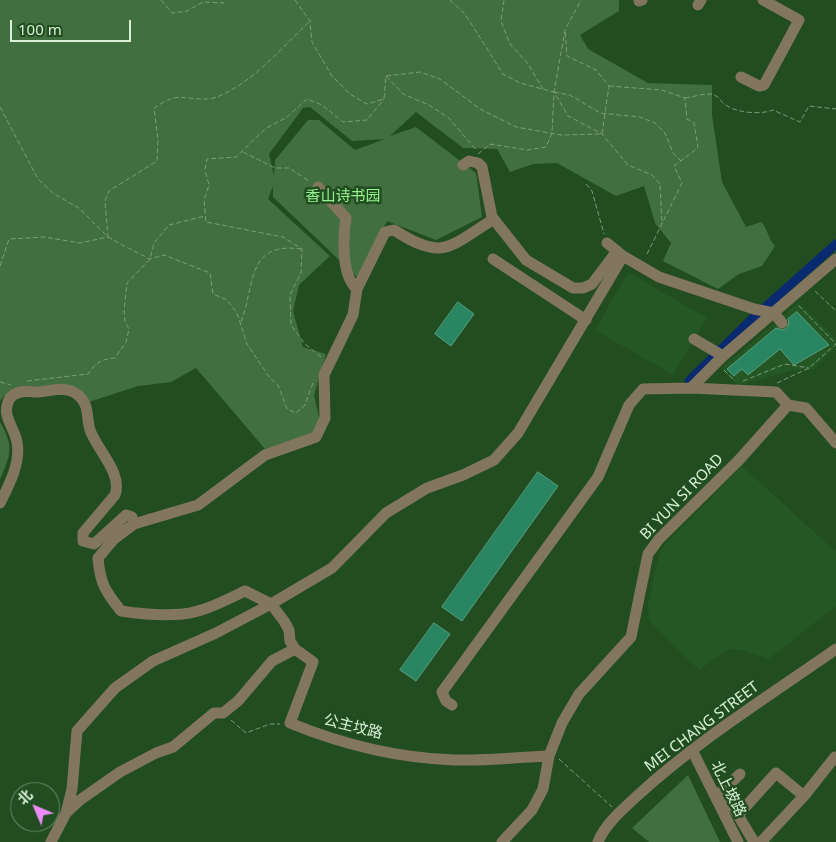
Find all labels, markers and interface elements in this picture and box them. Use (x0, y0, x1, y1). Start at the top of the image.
scale bar (12, 10, 134, 42)
text: 100 m (18, 19, 62, 39)
park label: 香山诗书园 (306, 188, 380, 206)
street label: BI YUN SI ROAD (637, 450, 727, 544)
street label: MEI CHANG STREET (641, 678, 763, 776)
street label: 公主坟路 (322, 711, 384, 743)
street label: 北上坡路 (707, 758, 749, 820)
north arrow (10, 782, 60, 832)
text: 北 (13, 785, 36, 808)

